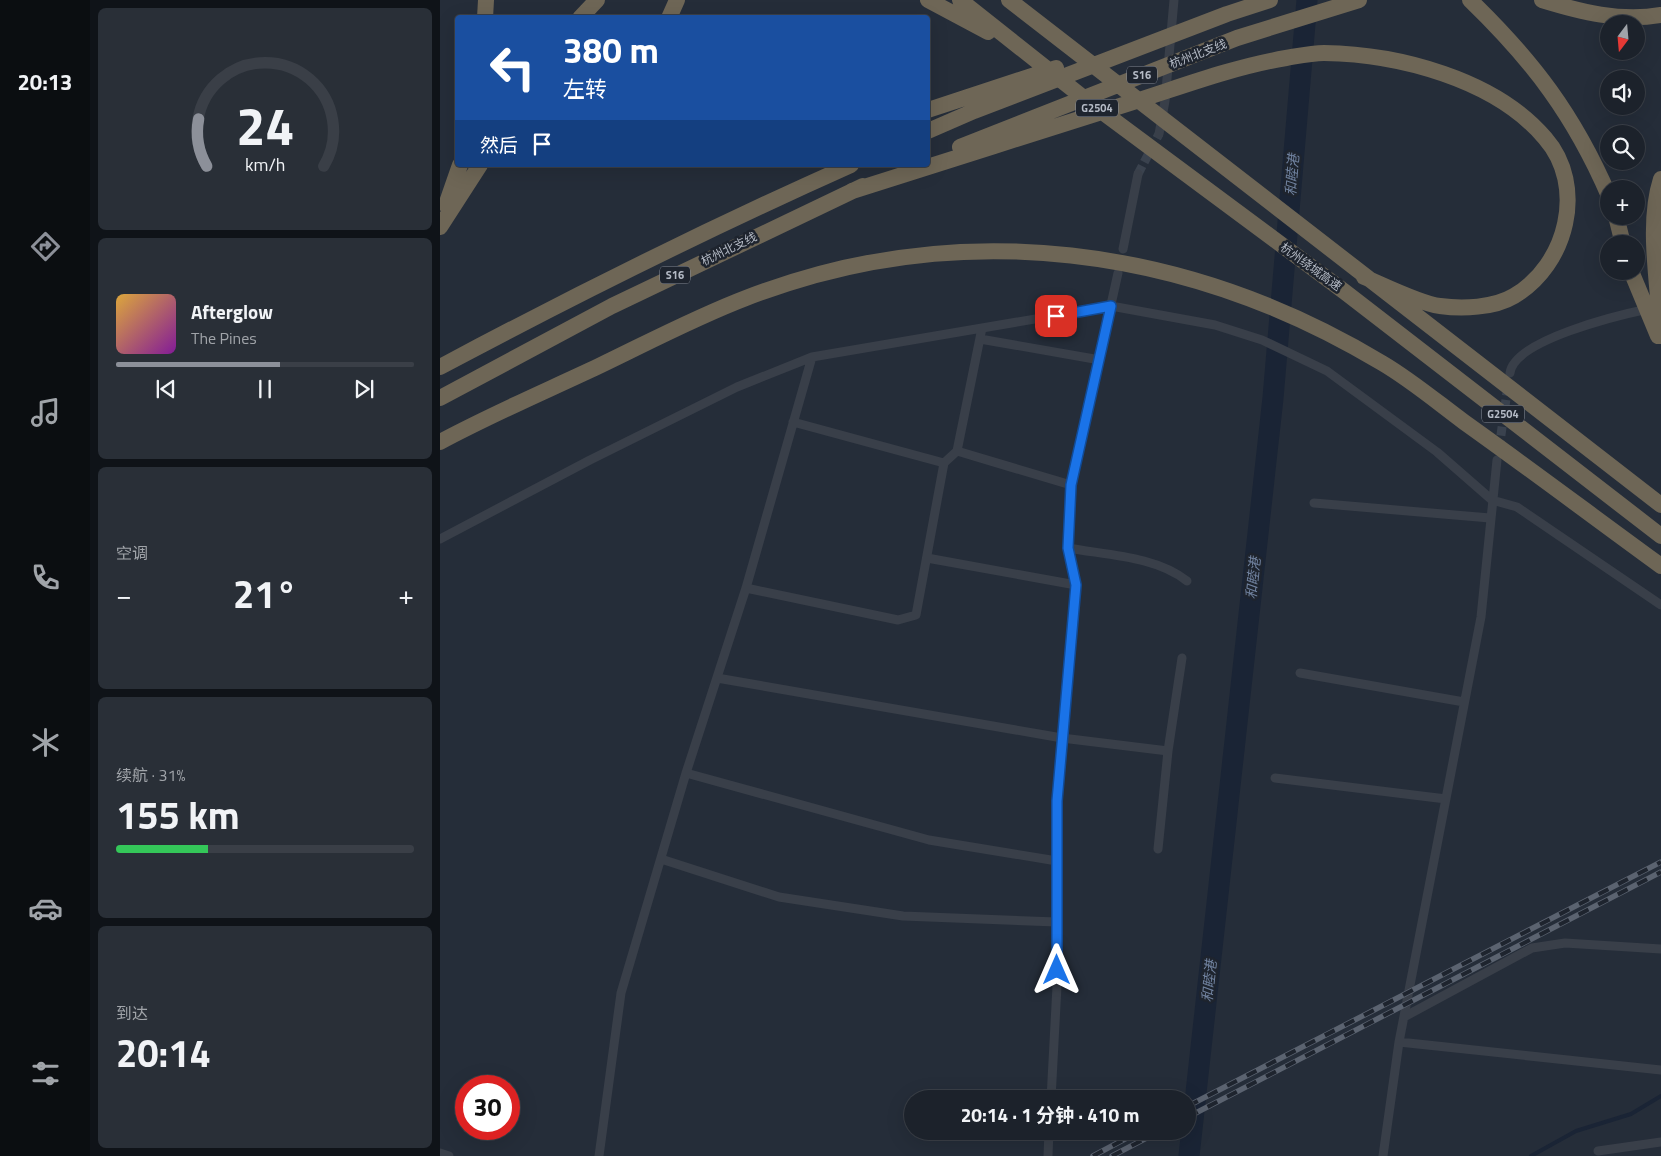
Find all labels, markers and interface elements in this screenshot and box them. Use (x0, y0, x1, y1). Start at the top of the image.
north arrow (1600, 15, 1645, 60)
map controls (1600, 15, 1645, 280)
text: 380 m (563, 23, 659, 77)
street label: 杭州北支线 (1166, 34, 1229, 73)
icon: left (480, 35, 545, 100)
text: 20:13 (18, 65, 72, 99)
road number: S16 (1127, 66, 1157, 84)
button: sound (1600, 70, 1645, 115)
text: 左转 (563, 72, 607, 106)
text: 24 (236, 86, 294, 165)
road number: G2504 (1076, 100, 1118, 116)
button: search (1600, 125, 1645, 170)
text: 然后 (480, 130, 518, 159)
icon: arrive (528, 130, 556, 158)
text: km/h (245, 151, 285, 178)
water label: 和睦港 (1279, 151, 1304, 197)
button: + (1600, 180, 1645, 225)
street label: 杭州北支线 (698, 227, 760, 270)
icon: directions (28, 229, 63, 264)
button: − (1600, 235, 1645, 280)
street label: 杭州绕城高速 (1277, 238, 1346, 295)
road number: S16 (660, 266, 690, 284)
pin (1035, 295, 1077, 337)
text: Afterglow (191, 297, 273, 326)
icon: arrive (1042, 302, 1070, 330)
text: The Pines (191, 326, 257, 350)
icon: previous (152, 375, 180, 403)
icon: pause (251, 375, 279, 403)
icon: next (350, 375, 378, 403)
icon: music (28, 395, 63, 430)
road number: G2504 (1482, 406, 1524, 422)
text: 空调 (116, 541, 148, 565)
water label: 和睦港 (1240, 554, 1265, 600)
icon: phone (28, 560, 63, 595)
text: 21° (233, 565, 297, 623)
text: − (116, 573, 132, 616)
text: + (398, 573, 414, 616)
icon: climate (28, 725, 63, 760)
text: 续航 · 31% (116, 763, 185, 787)
text: 155 km (116, 786, 240, 844)
icon: car (28, 891, 63, 926)
position arrow (1030, 943, 1082, 995)
water label: 和睦港 (1196, 957, 1221, 1003)
text: 到达 (116, 1001, 148, 1025)
text: 20:14 (116, 1024, 211, 1082)
icon: filters (28, 1056, 63, 1091)
speed limit sign: 30 (455, 1075, 520, 1140)
text: 20:14 · 1 分钟 · 410 m (961, 1100, 1139, 1129)

